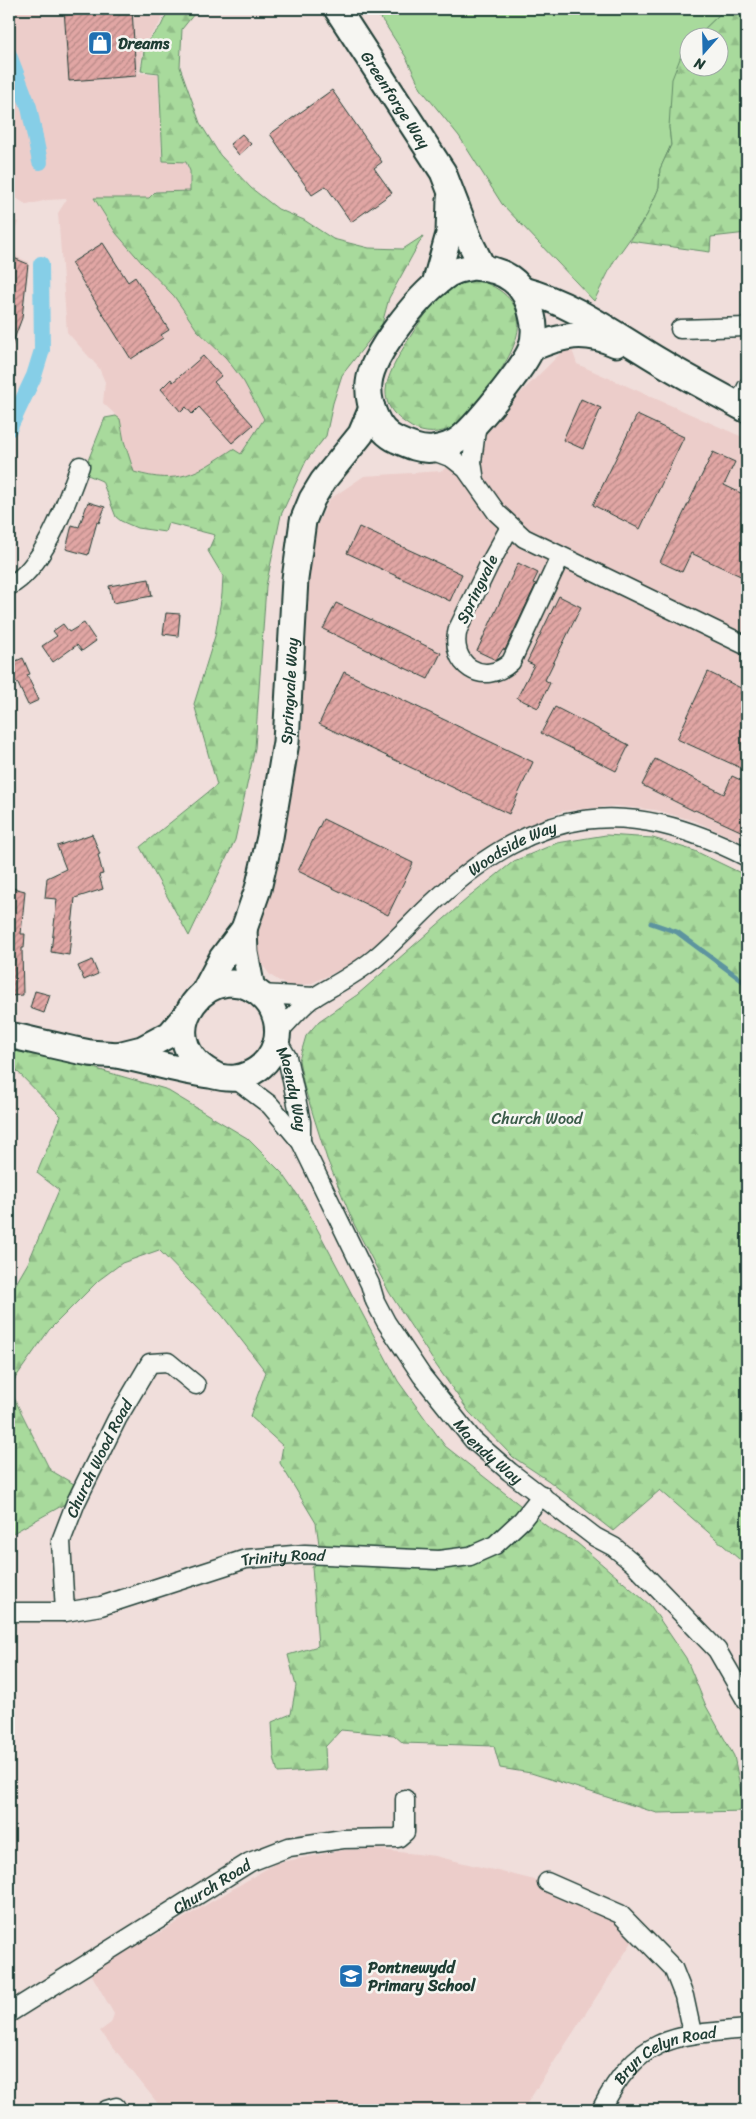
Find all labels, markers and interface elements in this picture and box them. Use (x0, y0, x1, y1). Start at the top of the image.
north arrow (678, 28, 728, 78)
place label: Dreams (118, 29, 170, 58)
shop icon: Dreams (87, 30, 113, 56)
street label: Greenforge Way (353, 45, 439, 155)
text: N (691, 50, 709, 77)
street label: Springvale (448, 549, 506, 629)
street label: Springvale Way (271, 636, 306, 745)
street label: Woodside Way (461, 812, 561, 883)
street label: Maendy Way (269, 1040, 316, 1132)
park label: Church Wood (492, 1104, 584, 1133)
street label: Church Wood Road (57, 1392, 141, 1522)
street label: Maendy Way (446, 1411, 530, 1492)
street label: Trinity Road (237, 1539, 327, 1574)
street label: Church Road (166, 1850, 258, 1922)
place label: Pontnewydd Primary School (368, 1953, 477, 2000)
school or university icon: Pontnewydd Primary School (338, 1963, 364, 1989)
street label: Bryn Celyn Road (605, 2017, 719, 2091)

